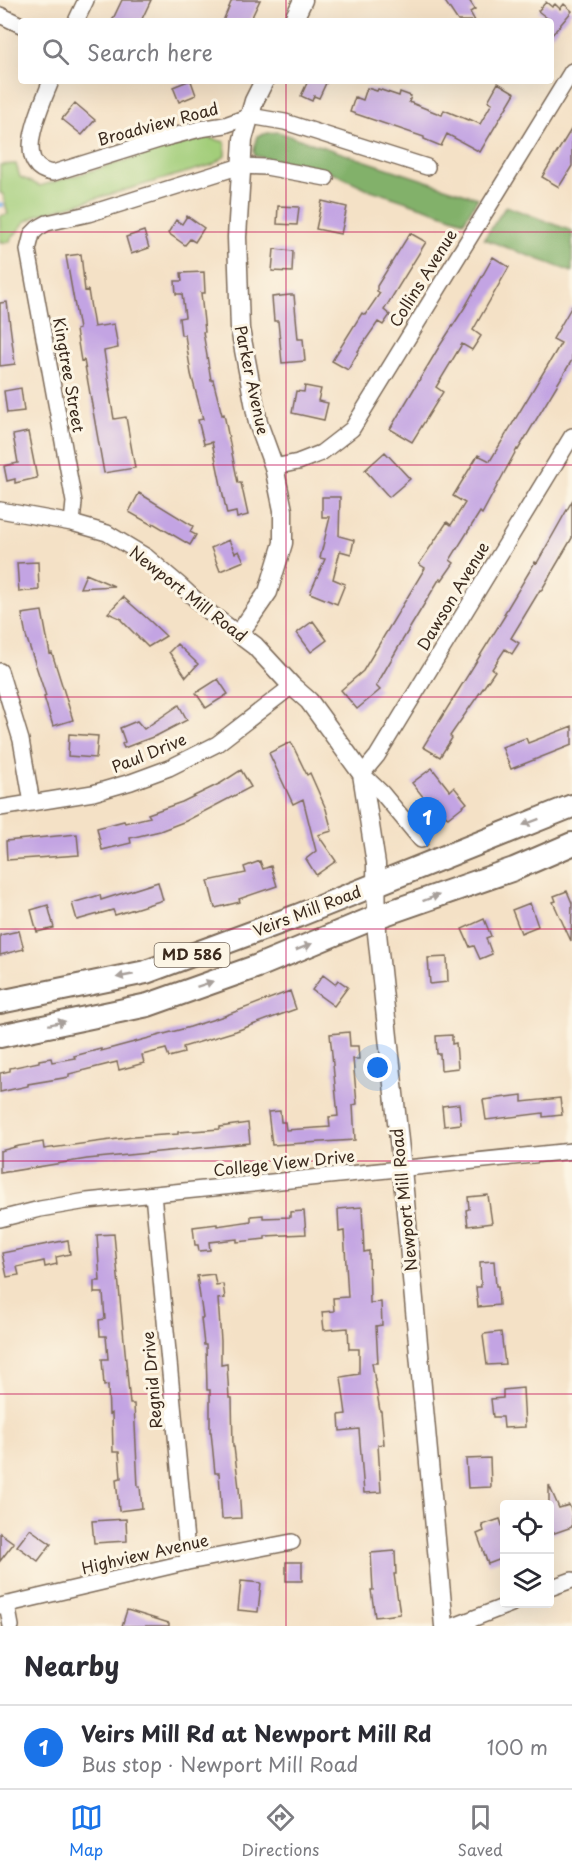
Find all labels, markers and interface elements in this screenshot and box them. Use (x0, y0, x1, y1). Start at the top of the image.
search box (18, 18, 554, 84)
icon: search (39, 35, 72, 68)
text: Search here (87, 35, 213, 68)
street label: Broadview Road (95, 95, 221, 151)
street label: Collins Avenue (382, 224, 462, 331)
street label: Kingtree Street (48, 316, 92, 434)
street label: Parker Avenue (230, 323, 276, 437)
street label: Dawson Avenue (410, 536, 494, 654)
street label: Newport Mill Road (125, 540, 253, 647)
street label: Paul Drive (108, 726, 190, 778)
pin: 1 (408, 798, 446, 847)
one-way arrow (522, 818, 540, 827)
street label: Veirs Mill Road (249, 878, 364, 942)
one-way arrow (422, 892, 440, 902)
one-way arrow (296, 942, 314, 952)
road number: MD 586 (154, 943, 230, 967)
one-way arrow (115, 972, 134, 981)
one-way arrow (197, 979, 215, 989)
one-way arrow (48, 1018, 67, 1027)
your location (363, 1053, 392, 1082)
street label: Newport Mill Road (384, 1127, 422, 1273)
street label: College View Drive (212, 1143, 356, 1181)
street label: Regnid Drive (135, 1330, 167, 1430)
map controls (500, 1500, 554, 1608)
button: locate (500, 1500, 554, 1554)
street label: Highview Avenue (79, 1527, 211, 1579)
button: layers (500, 1554, 554, 1608)
text: Nearby (24, 1646, 119, 1685)
text: Veirs Mill Rd at Newport Mill Rd (81, 1716, 431, 1749)
text: 1 (39, 1732, 48, 1762)
text: 100 m (487, 1732, 548, 1762)
text: Bus stop · Newport Mill Road (81, 1749, 358, 1779)
tab: Map (69, 1801, 103, 1861)
tab: Directions (241, 1801, 319, 1861)
tab: Saved (457, 1801, 503, 1861)

